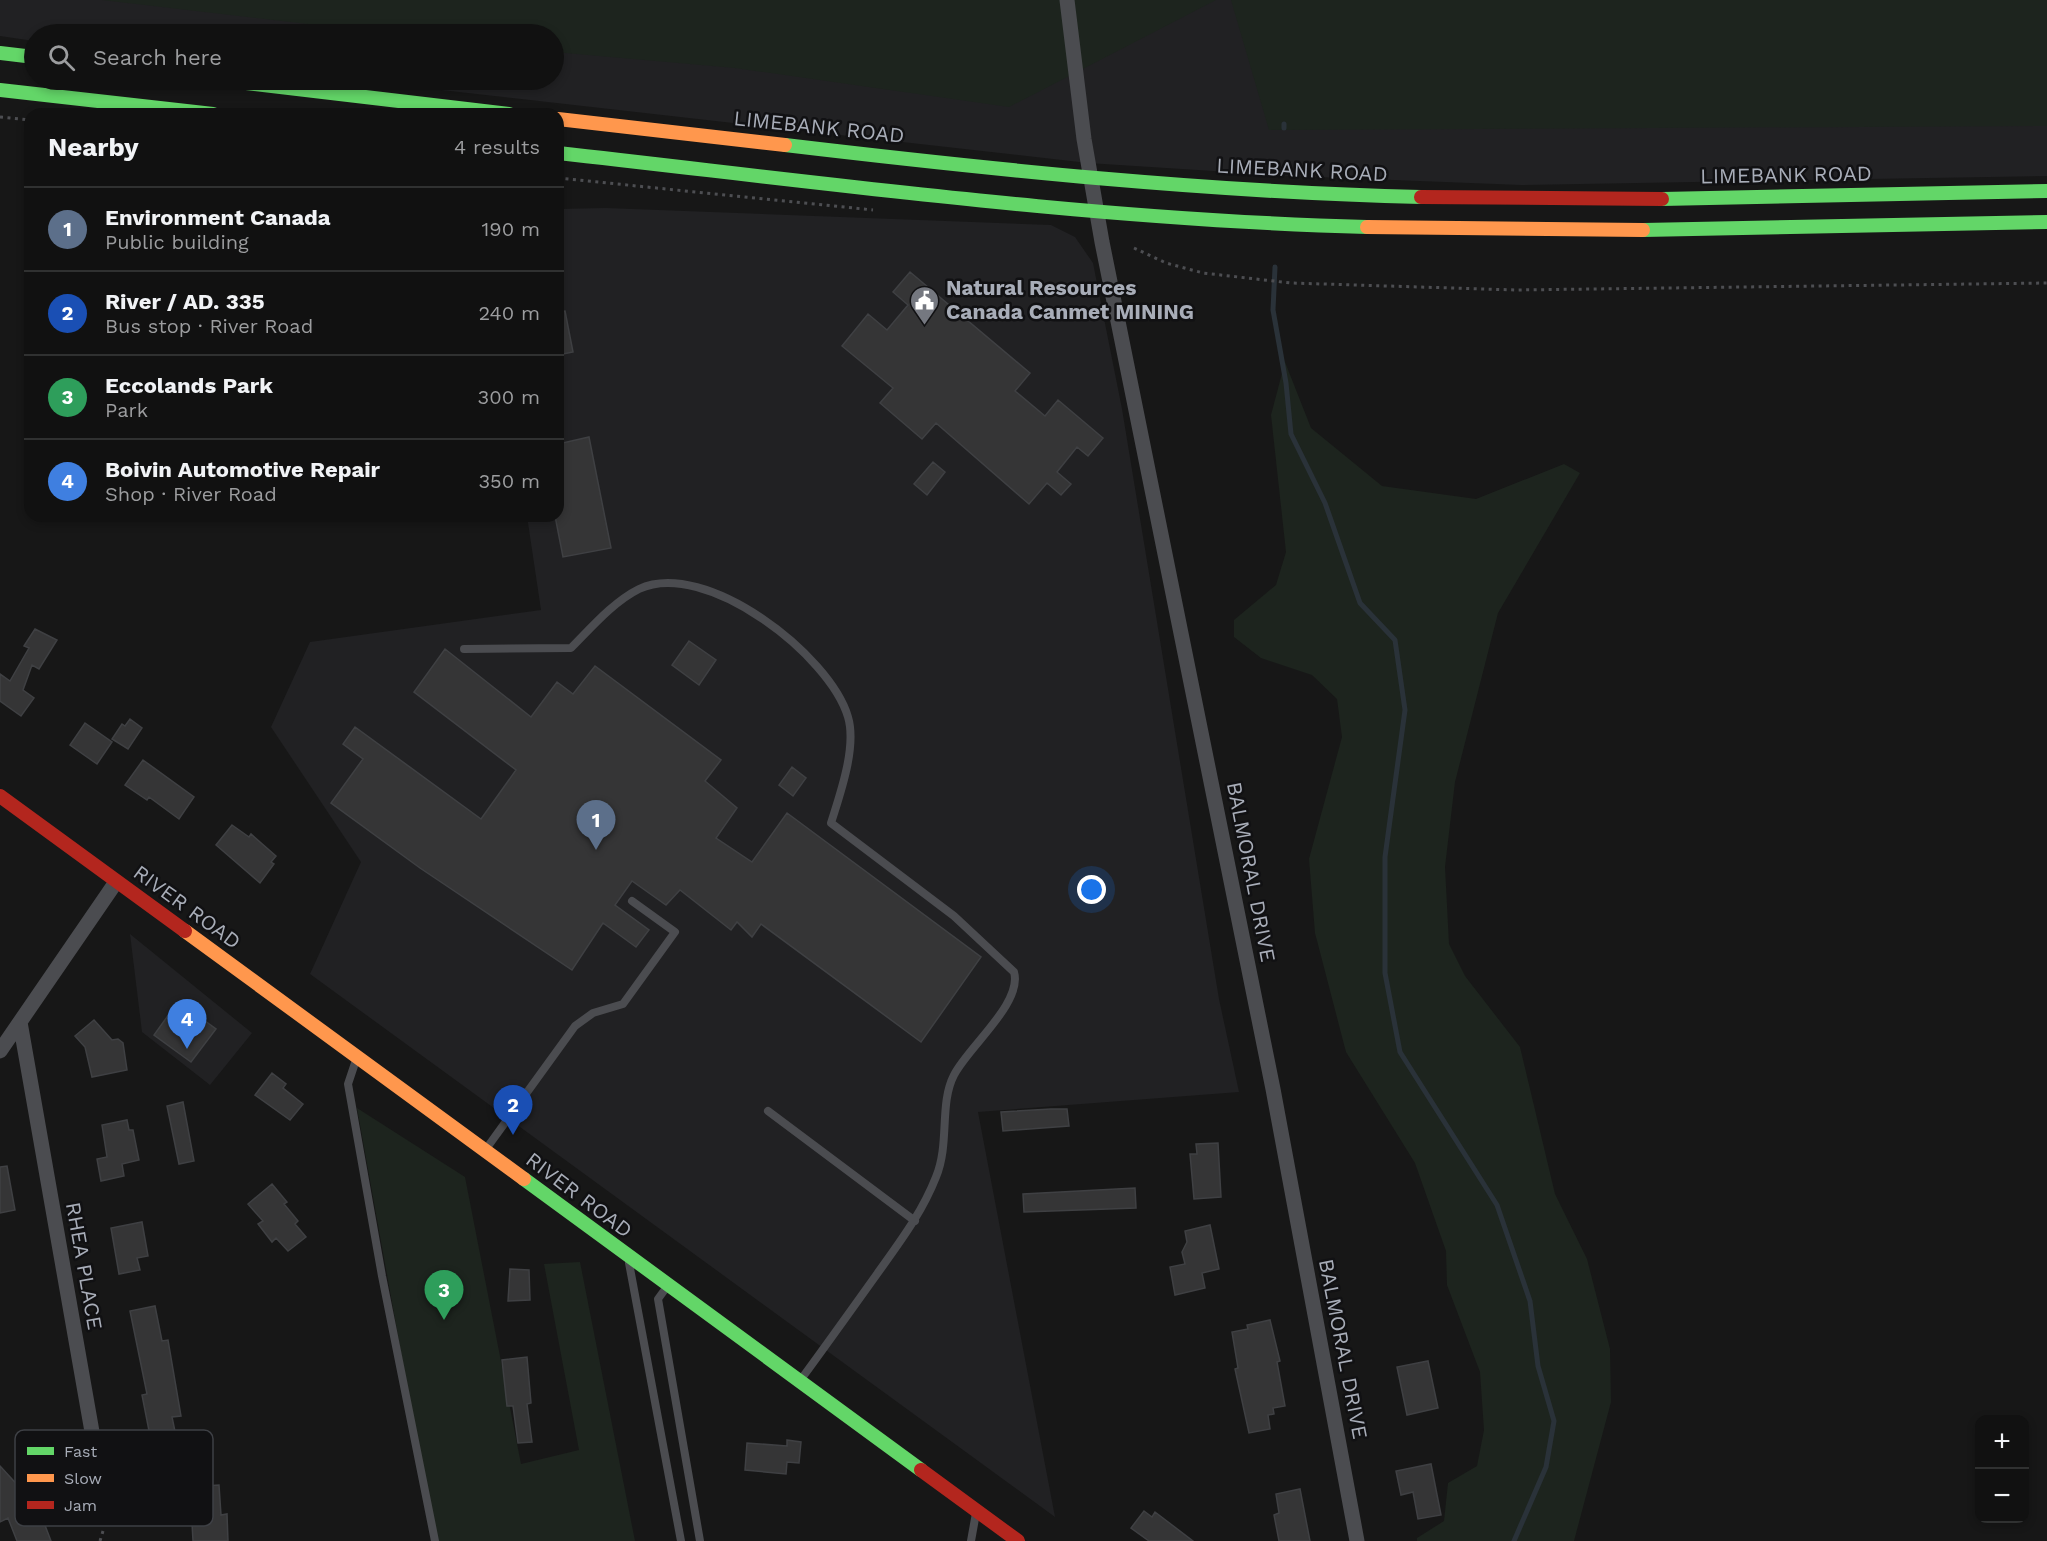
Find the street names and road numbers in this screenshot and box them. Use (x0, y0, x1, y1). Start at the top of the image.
street label: LIMEBANK ROAD (732, 105, 906, 148)
street label: LIMEBANK ROAD (1216, 153, 1388, 186)
street label: LIMEBANK ROAD (1700, 161, 1872, 188)
street label: BALMORAL DRIVE (1222, 780, 1281, 964)
street label: RIVER ROAD (129, 859, 246, 954)
street label: RIVER ROAD (521, 1147, 637, 1243)
street label: RHEA PLACE (61, 1200, 108, 1332)
street label: BALMORAL DRIVE (1314, 1257, 1373, 1441)

